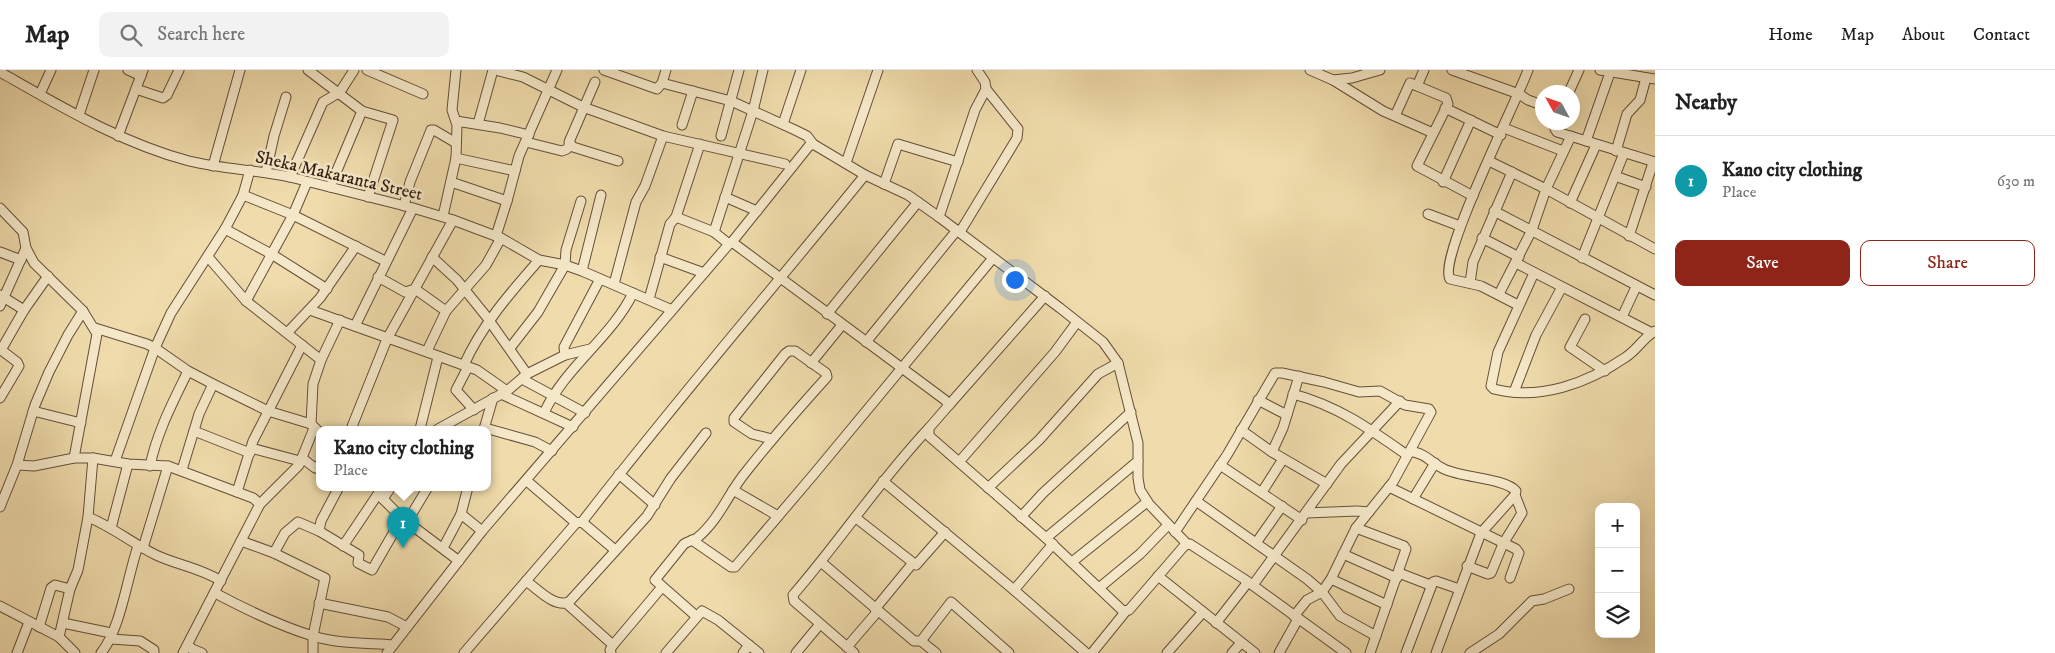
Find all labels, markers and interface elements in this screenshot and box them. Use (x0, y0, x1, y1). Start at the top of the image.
search box (99, 12, 449, 57)
text: Map (25, 20, 69, 50)
icon: search (117, 21, 145, 49)
text: Search here (157, 23, 245, 46)
text: Home (1768, 24, 1813, 46)
text: Map (1841, 24, 1874, 46)
text: About (1902, 24, 1945, 46)
text: Contact (1973, 24, 2030, 46)
north arrow (1535, 85, 1580, 130)
text: Nearby (1675, 90, 1737, 116)
street label: Sheka Makaranta Street (253, 146, 425, 206)
text: Kano city clothing (1722, 159, 1862, 182)
text: 1 (1688, 171, 1694, 191)
text: 630 m (1997, 171, 2035, 191)
text: Place (1722, 182, 1756, 202)
button: Save (1675, 240, 1850, 286)
button: Share (1860, 240, 2035, 286)
your location (1002, 267, 1028, 293)
popup (316, 426, 491, 491)
text: Kano city clothing (334, 437, 473, 460)
text: Place (334, 460, 368, 480)
map controls (1595, 503, 1640, 638)
button: + (1595, 503, 1640, 548)
pin: 1 (387, 507, 419, 548)
button: − (1595, 548, 1640, 593)
button: layers (1595, 593, 1640, 638)

